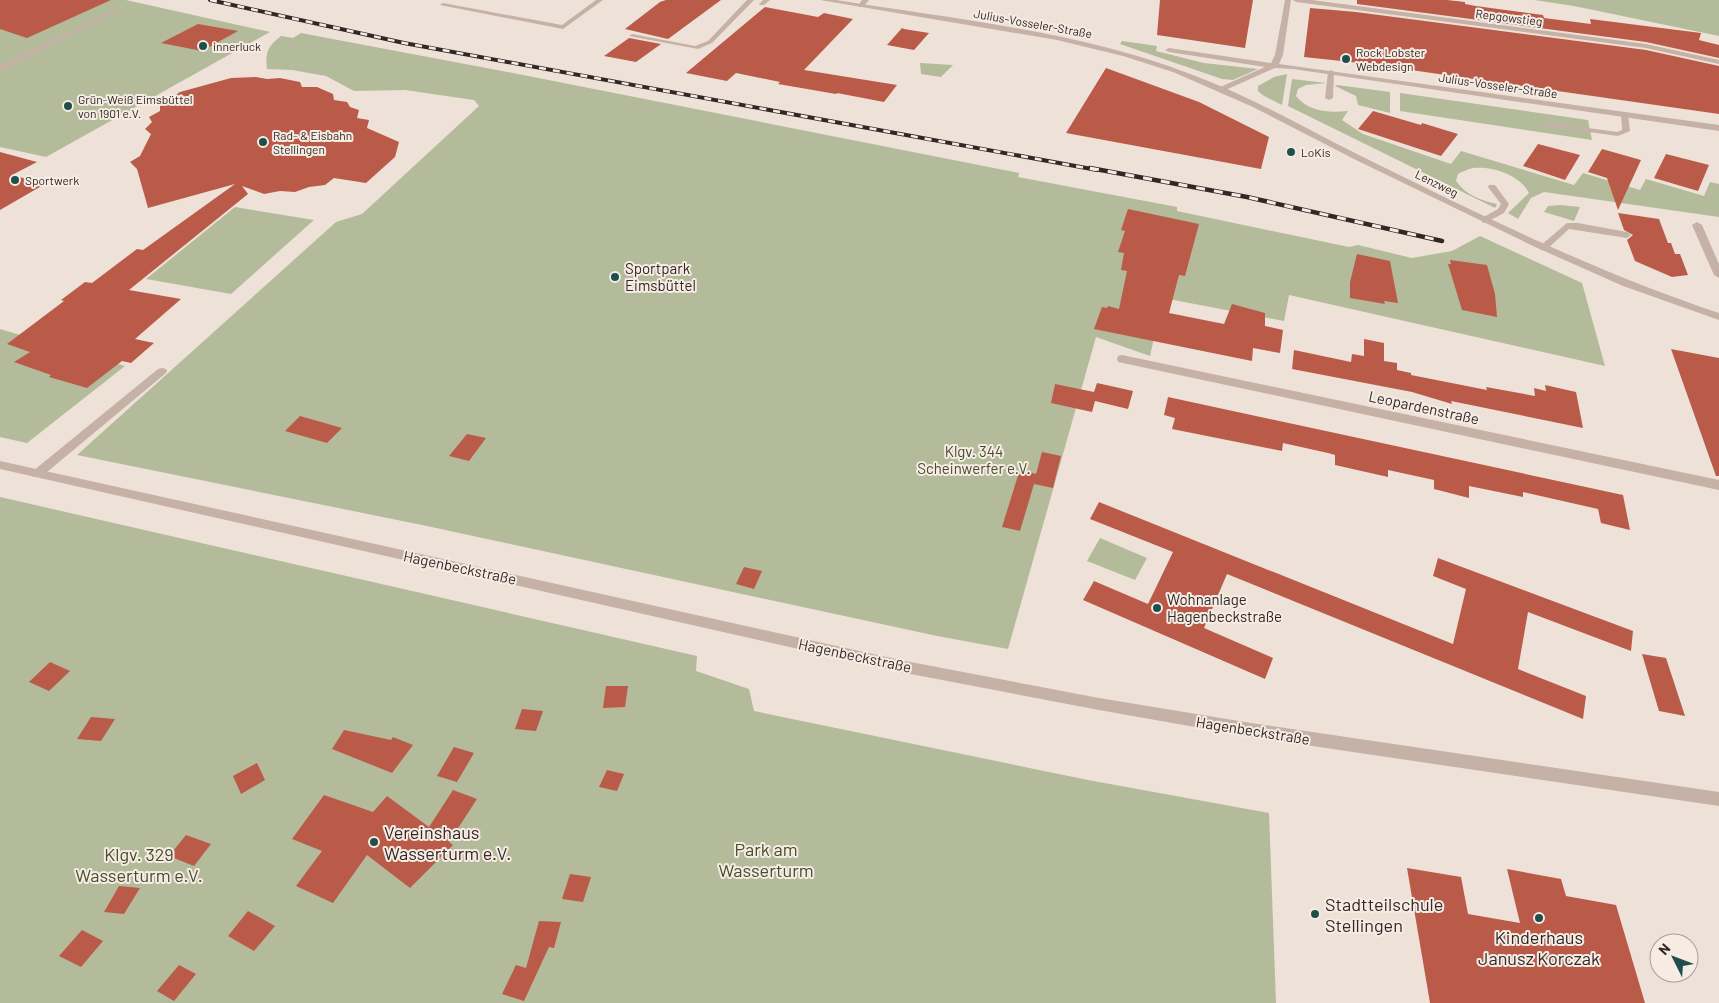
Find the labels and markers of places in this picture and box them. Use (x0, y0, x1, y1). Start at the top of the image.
place label: innerluck (213, 39, 261, 53)
marker: innerluck (197, 40, 209, 52)
place label: Rock Lobster Webdesign (1356, 45, 1426, 73)
marker: Rock Lobster Webdesign (1340, 53, 1352, 65)
place label: Grün-Weiß Eimsbüttel von 1901 e.V. (78, 92, 193, 120)
marker: Grün-Weiß Eimsbüttel von 1901 e.V. (62, 100, 74, 112)
place label: Rad- & Eisbahn Stellingen (273, 128, 352, 156)
marker: Rad- & Eisbahn Stellingen (257, 136, 269, 148)
place label: LoKis (1301, 145, 1331, 159)
marker: LoKis (1285, 146, 1297, 158)
place label: Sportwerk (25, 173, 79, 187)
marker: Sportwerk (9, 174, 21, 186)
place label: Sportpark Eimsbüttel (625, 259, 696, 294)
marker: Sportpark Eimsbüttel (609, 271, 621, 283)
place label: Wohnanlage Hagenbeckstraße (1167, 590, 1282, 625)
marker: Wohnanlage Hagenbeckstraße (1151, 602, 1163, 614)
place label: Vereinshaus Wasserturm e.V. (384, 821, 511, 864)
marker: Vereinshaus Wasserturm e.V. (368, 836, 380, 848)
place label: Stadtteilschule Stellingen (1325, 893, 1443, 936)
marker: Stadtteilschule Stellingen (1309, 908, 1321, 920)
marker: Kinderhaus Janusz Korczak (1533, 912, 1545, 924)
place label: Kinderhaus Janusz Korczak (1478, 926, 1600, 969)

